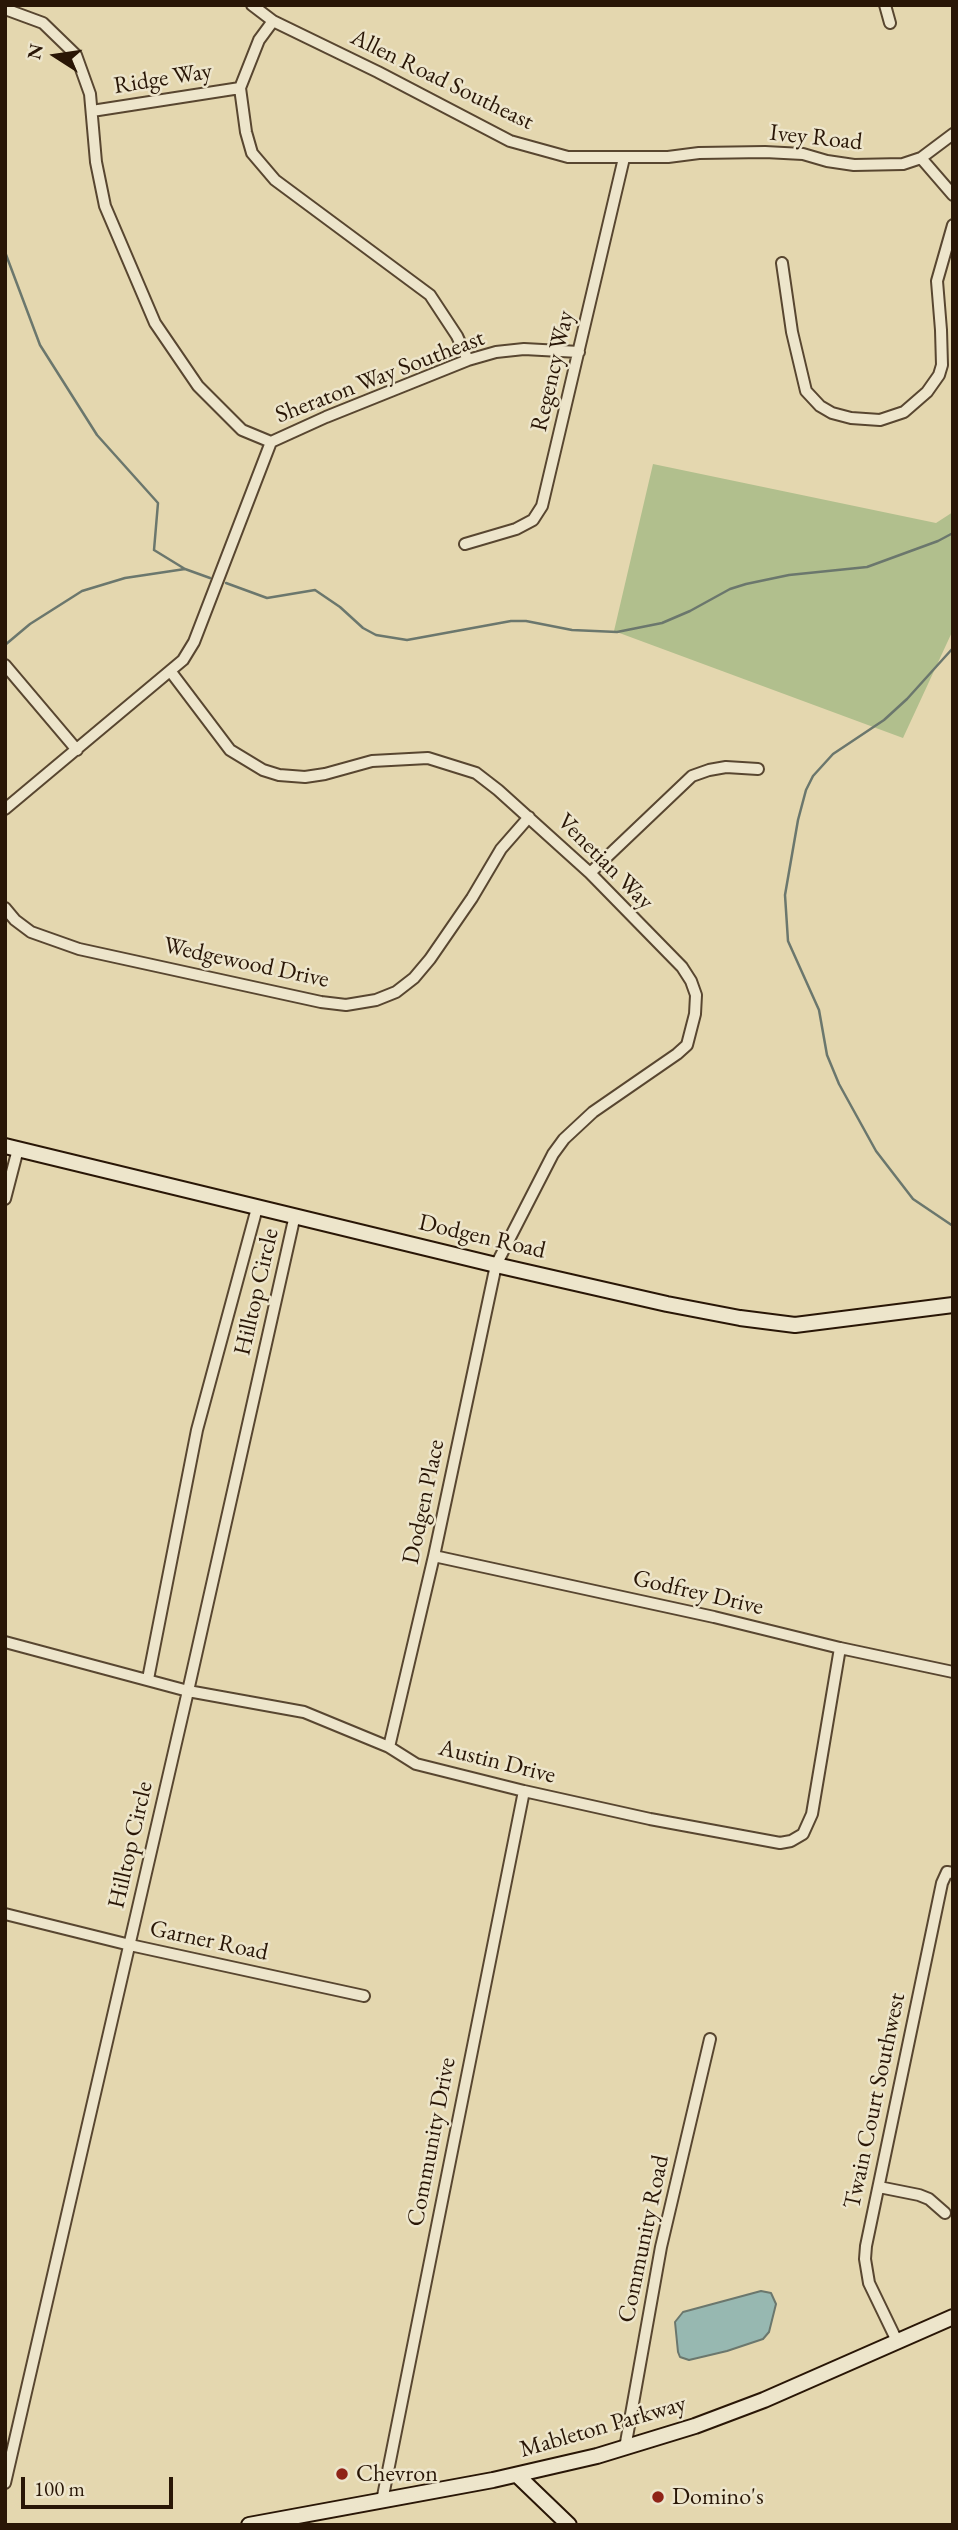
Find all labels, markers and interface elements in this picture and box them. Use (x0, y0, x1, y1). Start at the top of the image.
north arrow (21, 21, 91, 91)
street label: Allen Road Southeast (346, 23, 538, 137)
text: N (21, 41, 49, 62)
street label: Ridge Way (112, 57, 214, 101)
street label: Ivey Road (768, 119, 864, 157)
street label: Regency Way (525, 308, 581, 434)
street label: Sheraton Way Southeast (271, 324, 489, 430)
street label: Venetian Way (551, 808, 659, 916)
street label: Wedgewood Drive (161, 931, 331, 995)
street label: Dodgen Road (416, 1208, 548, 1266)
street label: Hilltop Circle (228, 1226, 286, 1358)
street label: Dodgen Place (397, 1437, 451, 1567)
street label: Godfrey Drive (630, 1564, 766, 1622)
street label: Austin Drive (436, 1734, 558, 1790)
street label: Hilltop Circle (102, 1779, 160, 1911)
street label: Garner Road (147, 1914, 271, 1968)
street label: Twain Court Southwest (838, 1990, 912, 2212)
street label: Community Drive (401, 2055, 463, 2229)
street label: Community Road (612, 2153, 676, 2325)
street label: Mableton Parkway (517, 2390, 689, 2464)
place label: Chevron (356, 2460, 438, 2488)
scale bar (24, 2464, 177, 2508)
marker: Chevron (334, 2466, 350, 2482)
text: 100 m (34, 2475, 85, 2502)
place label: Domino's (672, 2483, 764, 2511)
marker: Domino's (650, 2489, 666, 2505)

